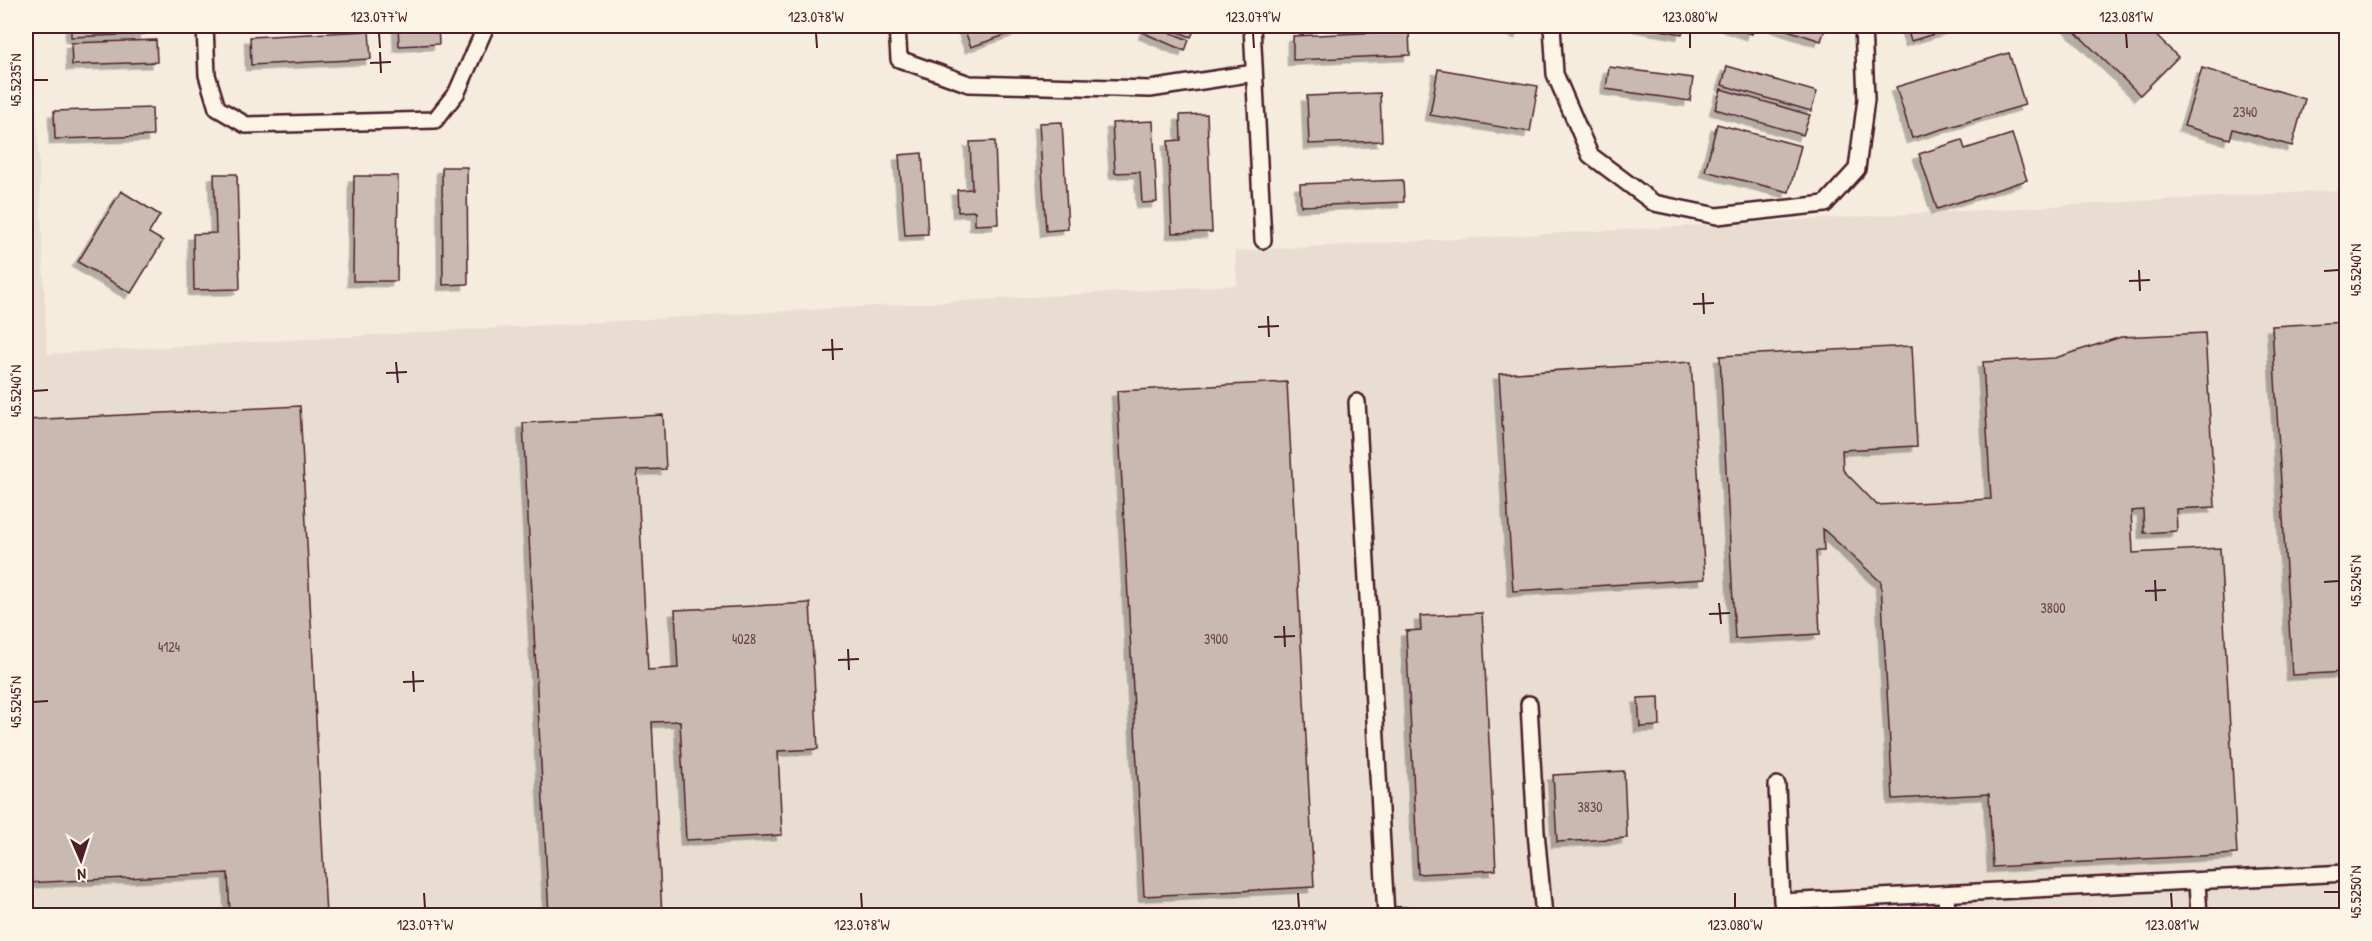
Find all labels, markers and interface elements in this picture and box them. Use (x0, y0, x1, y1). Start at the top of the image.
text: 123.077°W (351, 6, 408, 27)
text: 123.078°W (788, 6, 845, 27)
text: 123.079°W (1226, 6, 1281, 27)
text: 123.080°W (1662, 6, 1718, 27)
text: 123.081°W (2099, 6, 2154, 27)
text: 45.5235°N (5, 53, 26, 107)
house number: 2340 (2233, 102, 2257, 121)
text: 45.5240°N (2345, 244, 2366, 296)
text: 45.5240°N (5, 365, 26, 417)
text: 45.5245°N (2345, 555, 2366, 607)
house number: 3800 (2041, 598, 2065, 617)
house number: 4028 (732, 629, 756, 648)
house number: 3900 (1204, 629, 1228, 648)
house number: 4124 (158, 637, 180, 656)
text: 45.5245°N (5, 676, 26, 728)
house number: 3830 (1578, 797, 1602, 816)
north arrow (51, 830, 111, 890)
text: N (76, 864, 87, 886)
text: 45.5250°N (2345, 865, 2366, 919)
text: 123.077°W (397, 914, 454, 935)
text: 123.078°W (834, 914, 891, 935)
text: 123.079°W (1272, 914, 1327, 935)
text: 123.080°W (1707, 914, 1763, 935)
text: 123.081°W (2145, 914, 2200, 935)

